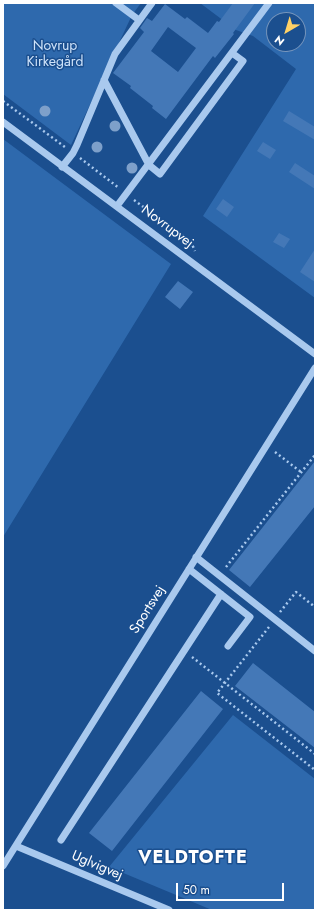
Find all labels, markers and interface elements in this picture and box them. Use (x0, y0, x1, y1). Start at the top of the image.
north arrow (266, 12, 306, 52)
text: N (271, 32, 288, 50)
park label: Novrup Kirkegård (26, 39, 84, 72)
street label: Novrupvej (138, 202, 196, 252)
street label: Sportsvej (127, 583, 169, 637)
street label: Uglvigvej (69, 848, 125, 884)
district label: VELDTOFTE (138, 848, 248, 870)
scale bar (178, 875, 286, 901)
text: 50 m (183, 881, 210, 899)

